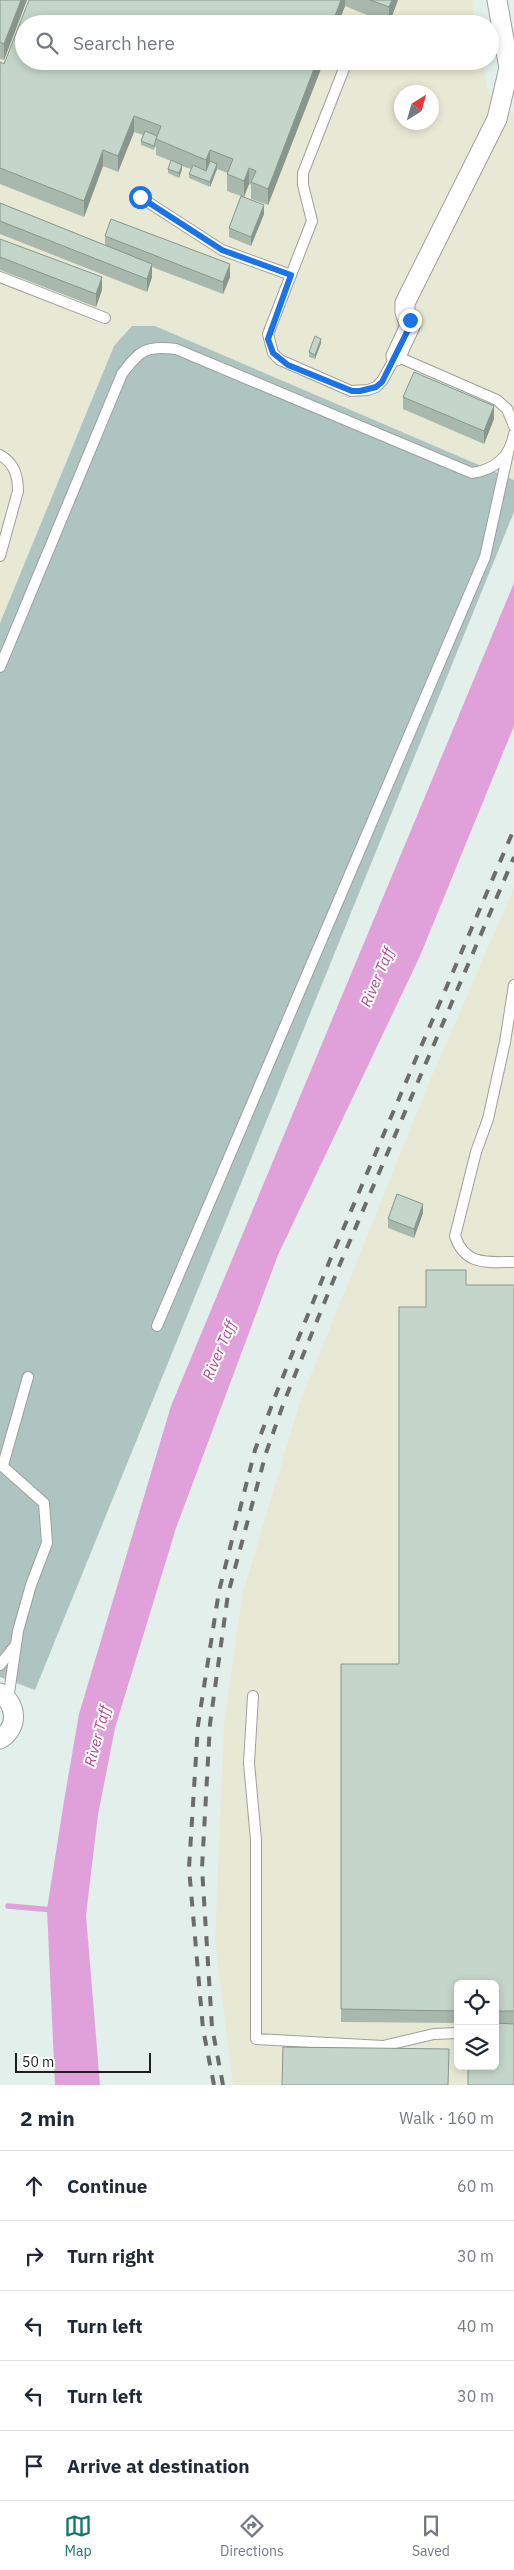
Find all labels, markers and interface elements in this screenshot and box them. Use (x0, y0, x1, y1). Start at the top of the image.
search box (15, 15, 499, 70)
icon: search (33, 29, 61, 57)
text: Search here (73, 31, 175, 55)
north arrow (394, 85, 439, 130)
route start (129, 186, 152, 209)
route end (399, 309, 422, 332)
water label: River Taff (356, 943, 398, 1009)
water label: River Taff (198, 1316, 240, 1382)
water label: River Taff (80, 1702, 115, 1769)
map controls (454, 1980, 499, 2070)
button: locate (454, 1980, 499, 2025)
button: layers (454, 2025, 499, 2070)
scale bar (15, 2050, 151, 2073)
text: 50 m (22, 2053, 54, 2071)
text: 2 min (20, 2104, 75, 2132)
text: Walk · 160 m (399, 2108, 494, 2128)
icon: ahead (20, 2172, 48, 2200)
text: Continue (67, 2174, 147, 2198)
text: 60 m (457, 2176, 494, 2196)
icon: right (20, 2242, 48, 2270)
text: Turn right (67, 2244, 154, 2268)
text: 30 m (457, 2246, 494, 2266)
icon: left (20, 2312, 48, 2340)
text: Turn left (67, 2314, 143, 2338)
text: 40 m (457, 2316, 494, 2336)
icon: left (20, 2382, 48, 2410)
text: Turn left (67, 2384, 143, 2408)
text: 30 m (457, 2386, 494, 2406)
icon: arrive (20, 2452, 48, 2480)
text: Arrive at destination (67, 2454, 250, 2478)
tab: Map (64, 2512, 92, 2560)
tab: Directions (220, 2512, 284, 2560)
tab: Saved (412, 2512, 450, 2560)

